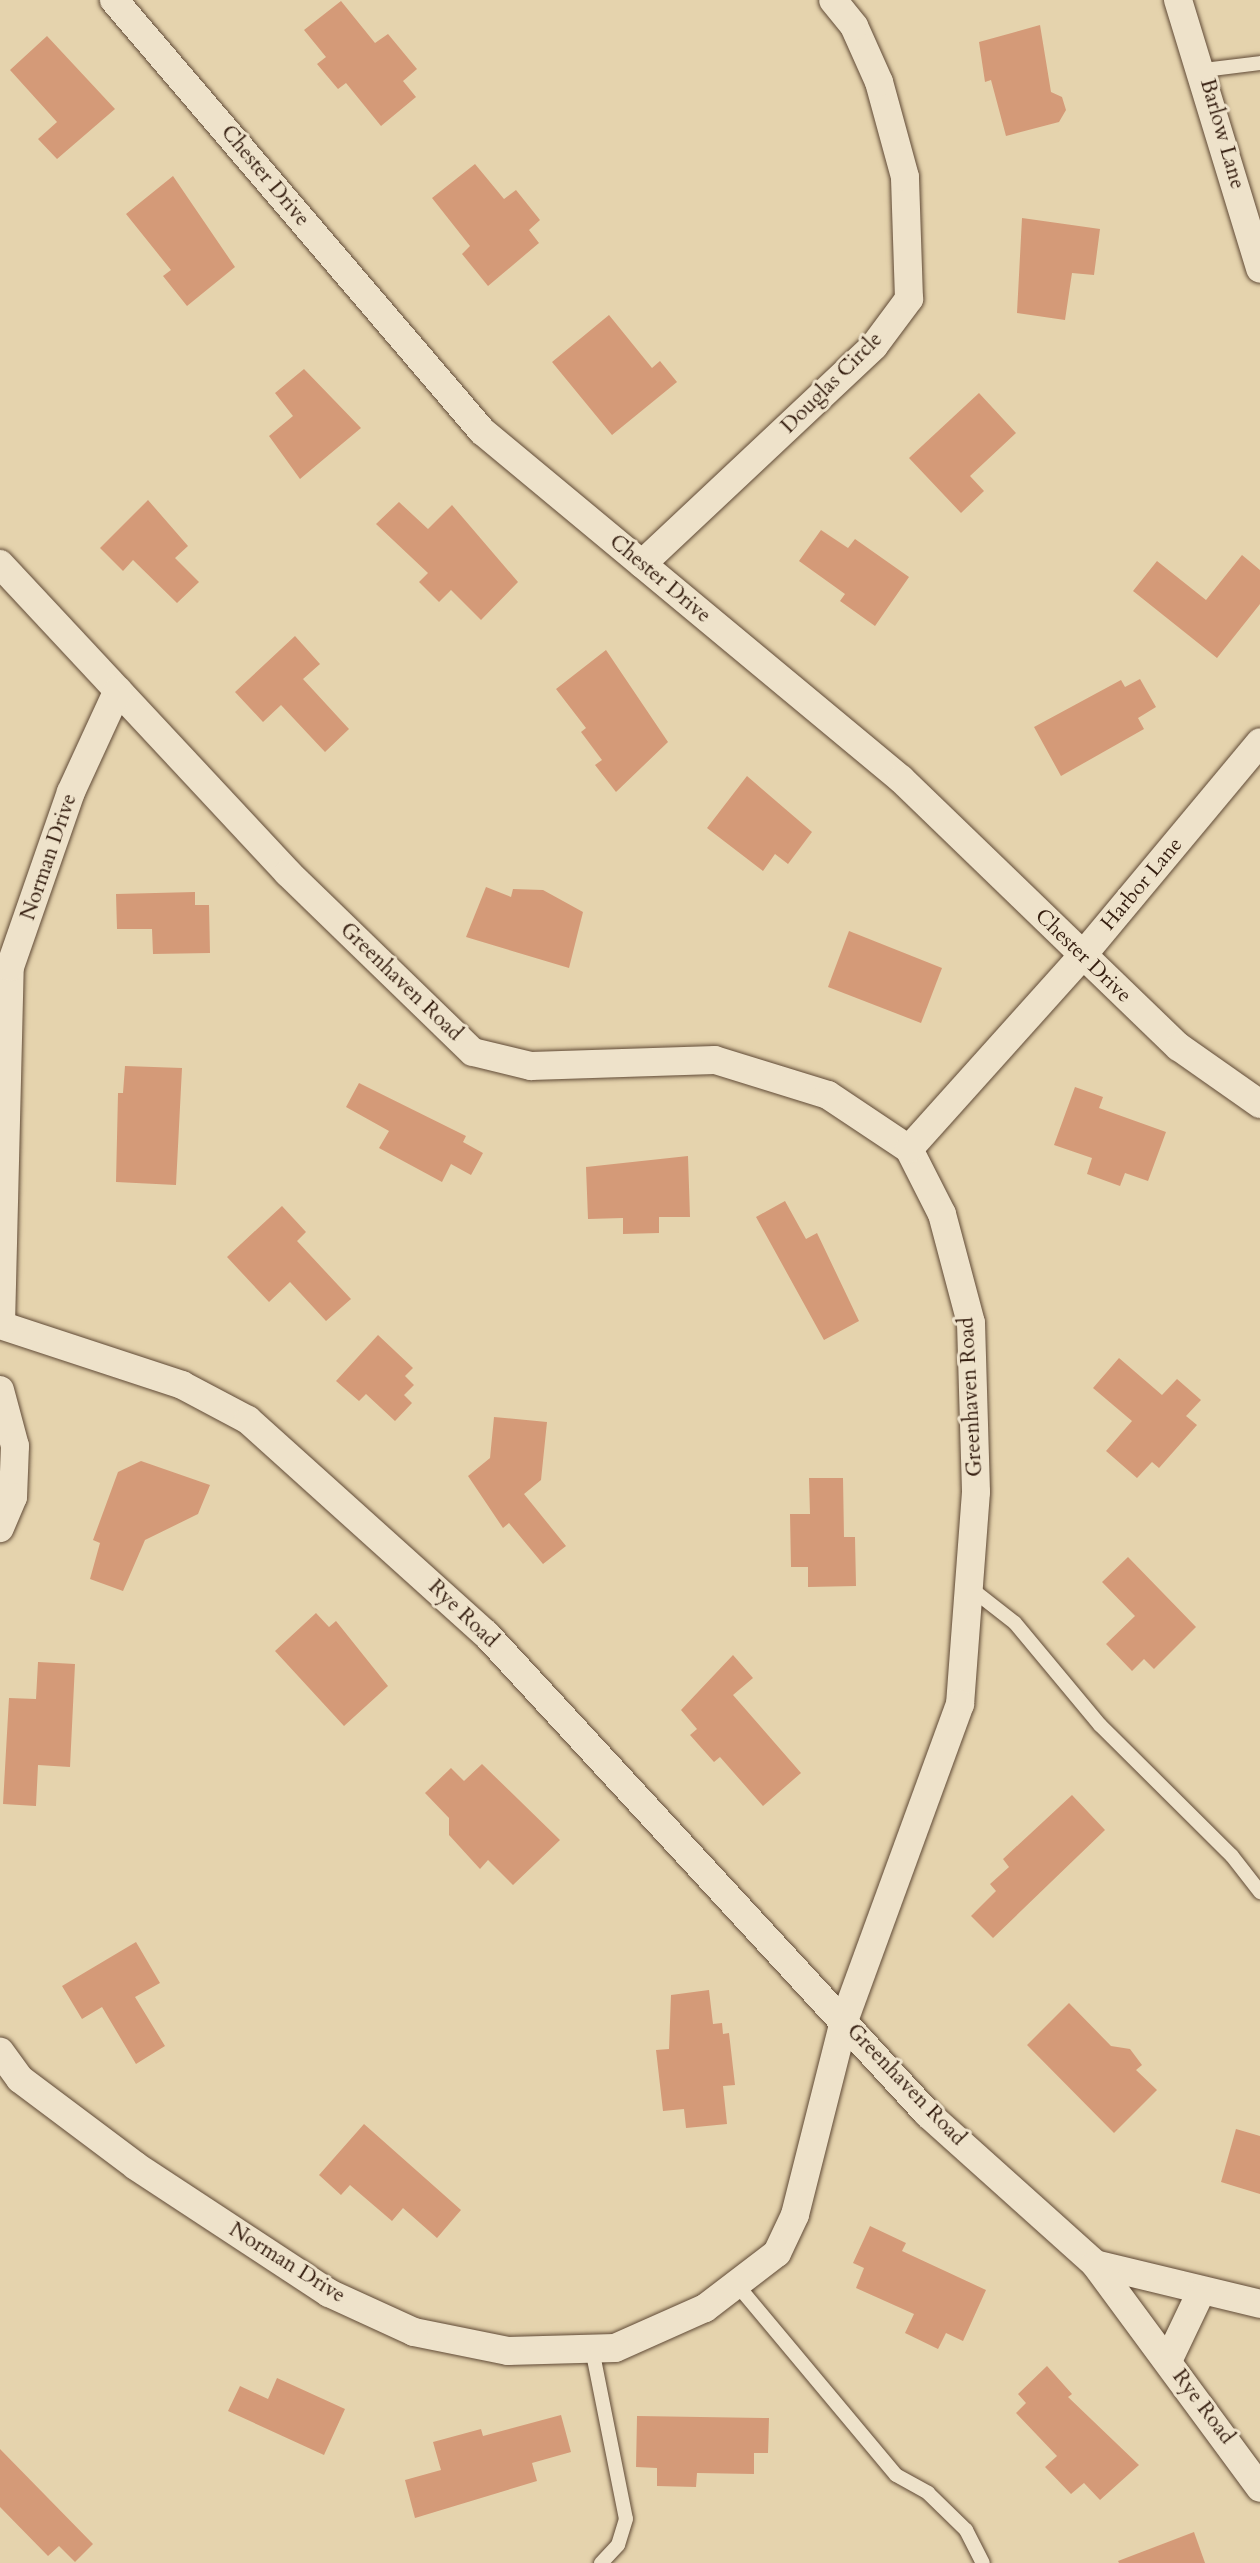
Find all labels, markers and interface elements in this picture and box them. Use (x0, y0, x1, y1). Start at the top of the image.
street label: Barlow Lane (1194, 76, 1250, 192)
street label: Chester Drive (215, 120, 315, 232)
street label: Douglas Circle (776, 327, 888, 439)
street label: Chester Drive (604, 529, 716, 629)
street label: Norman Drive (16, 790, 82, 924)
street label: Harbor Lane (1096, 832, 1188, 936)
street label: Chester Drive (1030, 904, 1136, 1008)
street label: Greenhaven Road (335, 917, 467, 1047)
street label: Greenhaven Road (954, 1317, 988, 1477)
street label: Rye Road (423, 1575, 503, 1653)
street label: Greenhaven Road (841, 2019, 971, 2151)
street label: Norman Drive (224, 2217, 350, 2309)
street label: Rye Road (1167, 2365, 1239, 2449)

